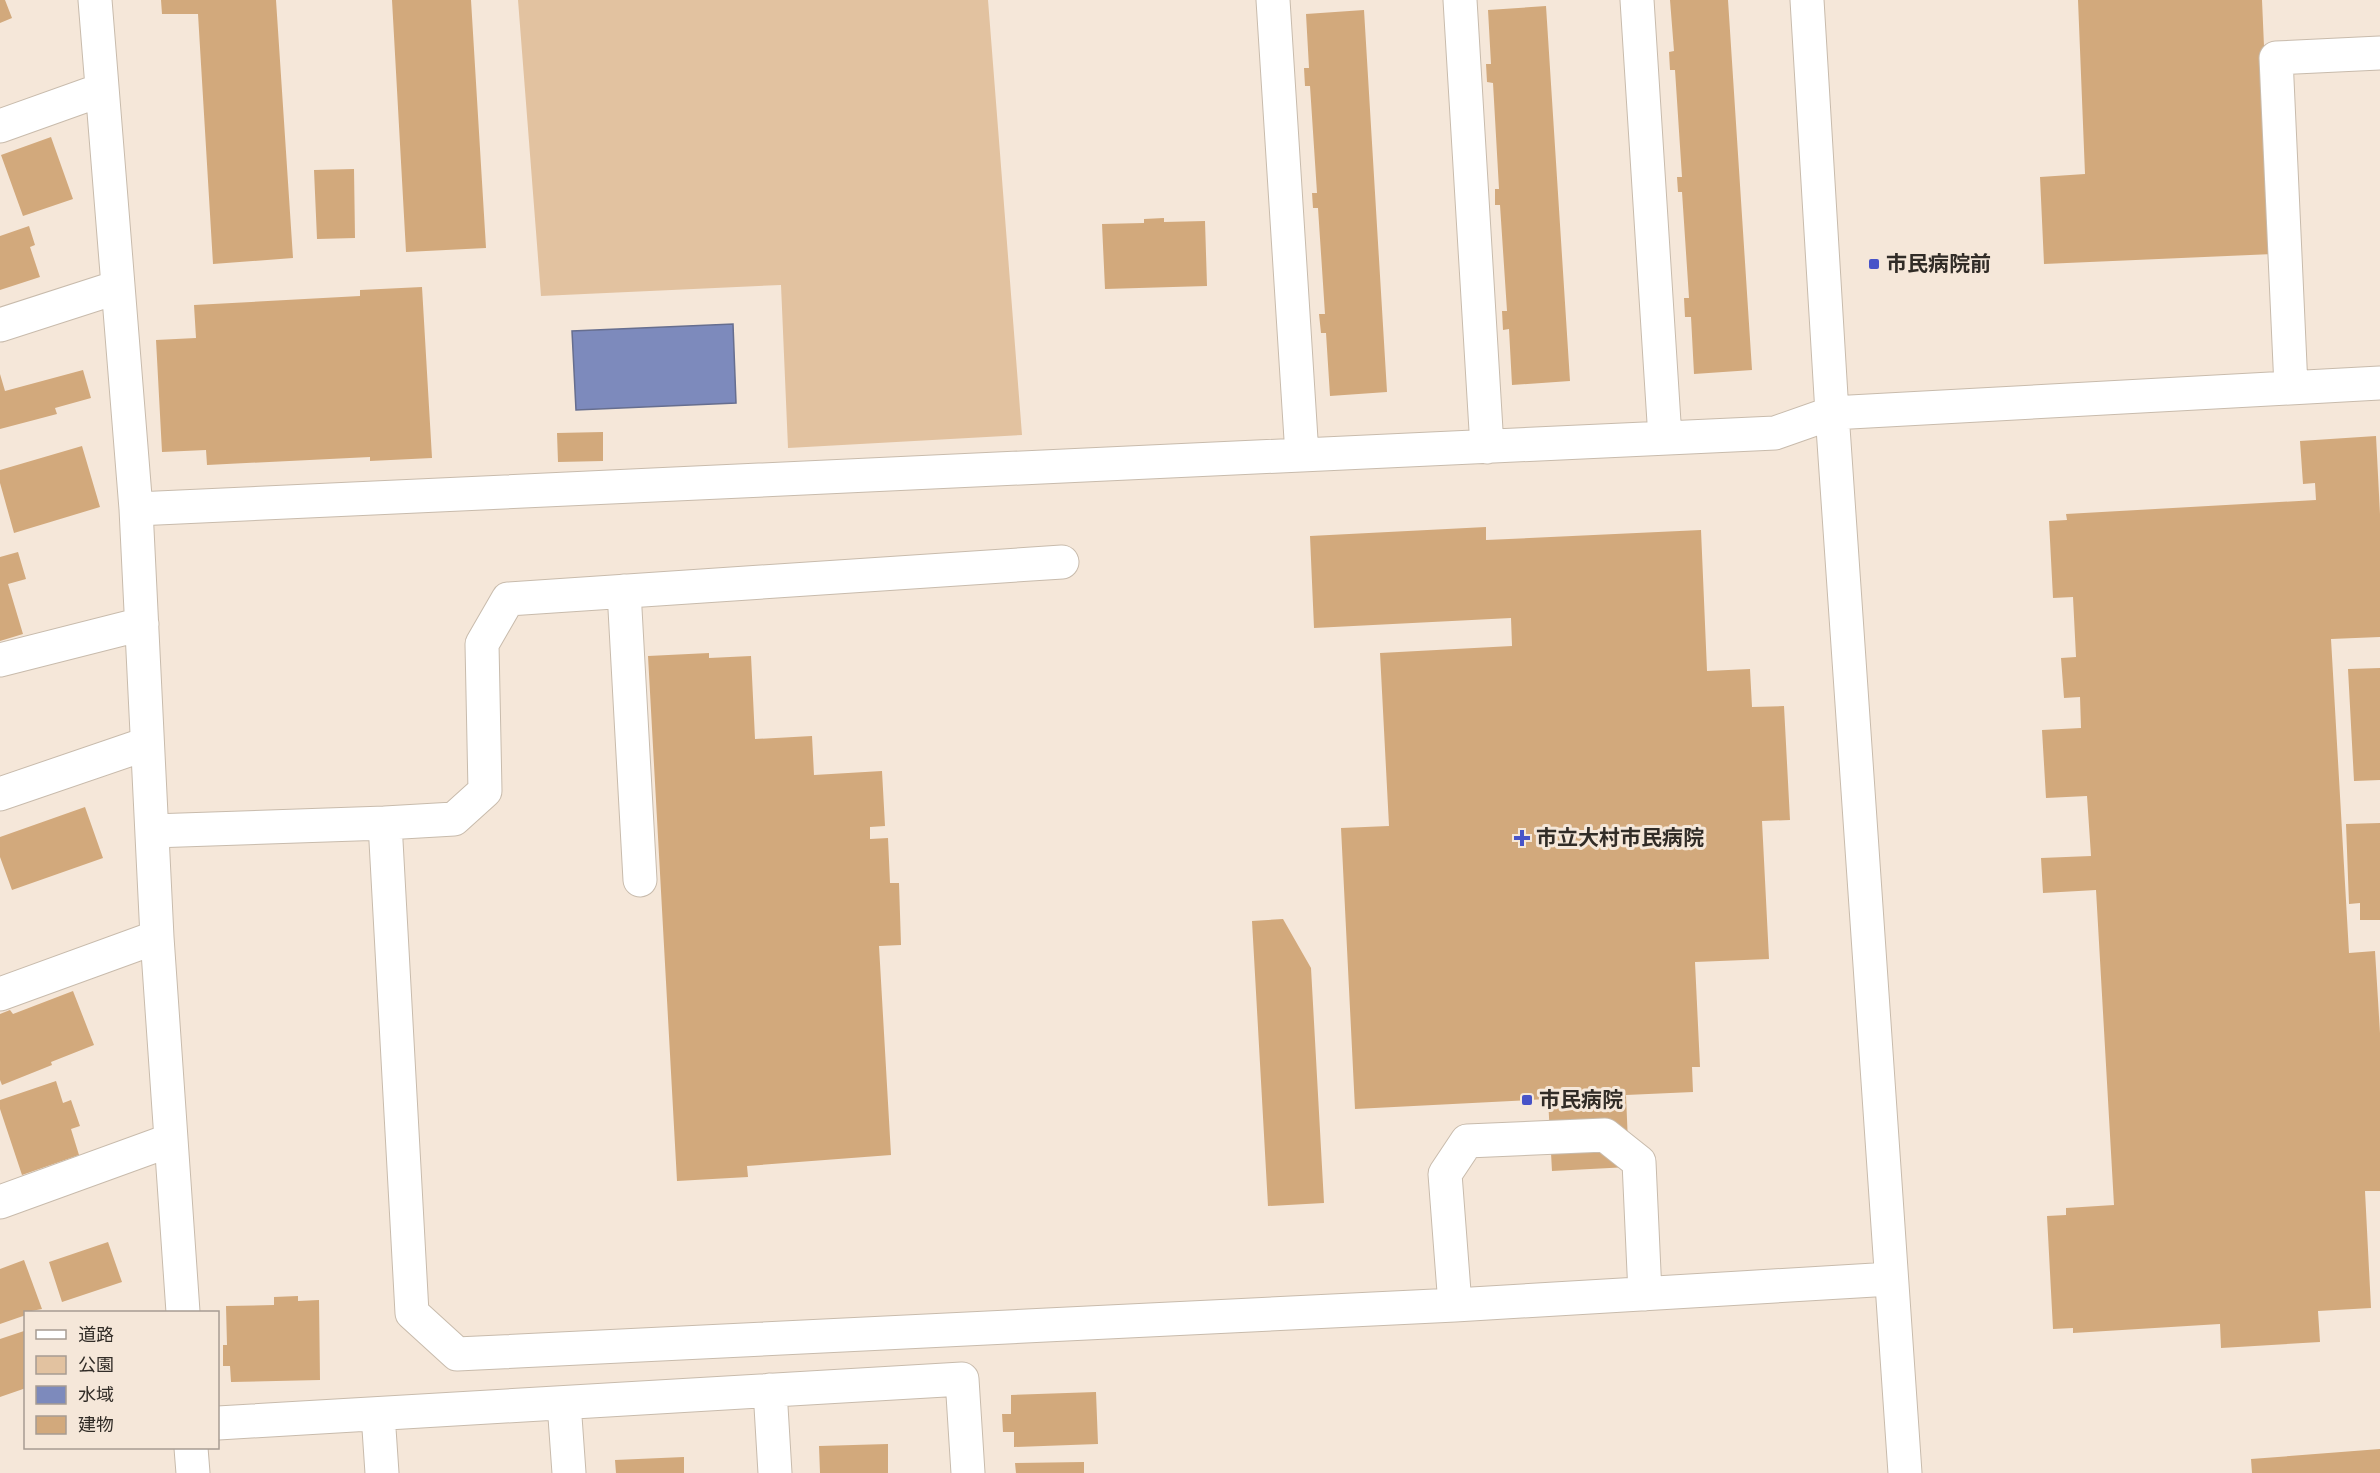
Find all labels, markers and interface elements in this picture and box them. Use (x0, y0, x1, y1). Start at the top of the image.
place label: 市民病院前 (1886, 251, 1991, 277)
marker: 市民病院前 (1867, 257, 1881, 271)
place label: 市立大村市民病院 (1536, 825, 1704, 851)
marker: 市立大村市民病院 (1513, 829, 1531, 847)
place label: 市民病院 (1539, 1087, 1623, 1113)
marker: 市民病院 (1520, 1093, 1534, 1107)
legend (24, 1311, 219, 1449)
text: 道路 (78, 1324, 114, 1346)
text: 公園 (78, 1354, 114, 1376)
text: 水域 (78, 1384, 114, 1406)
text: 建物 (78, 1414, 114, 1436)

